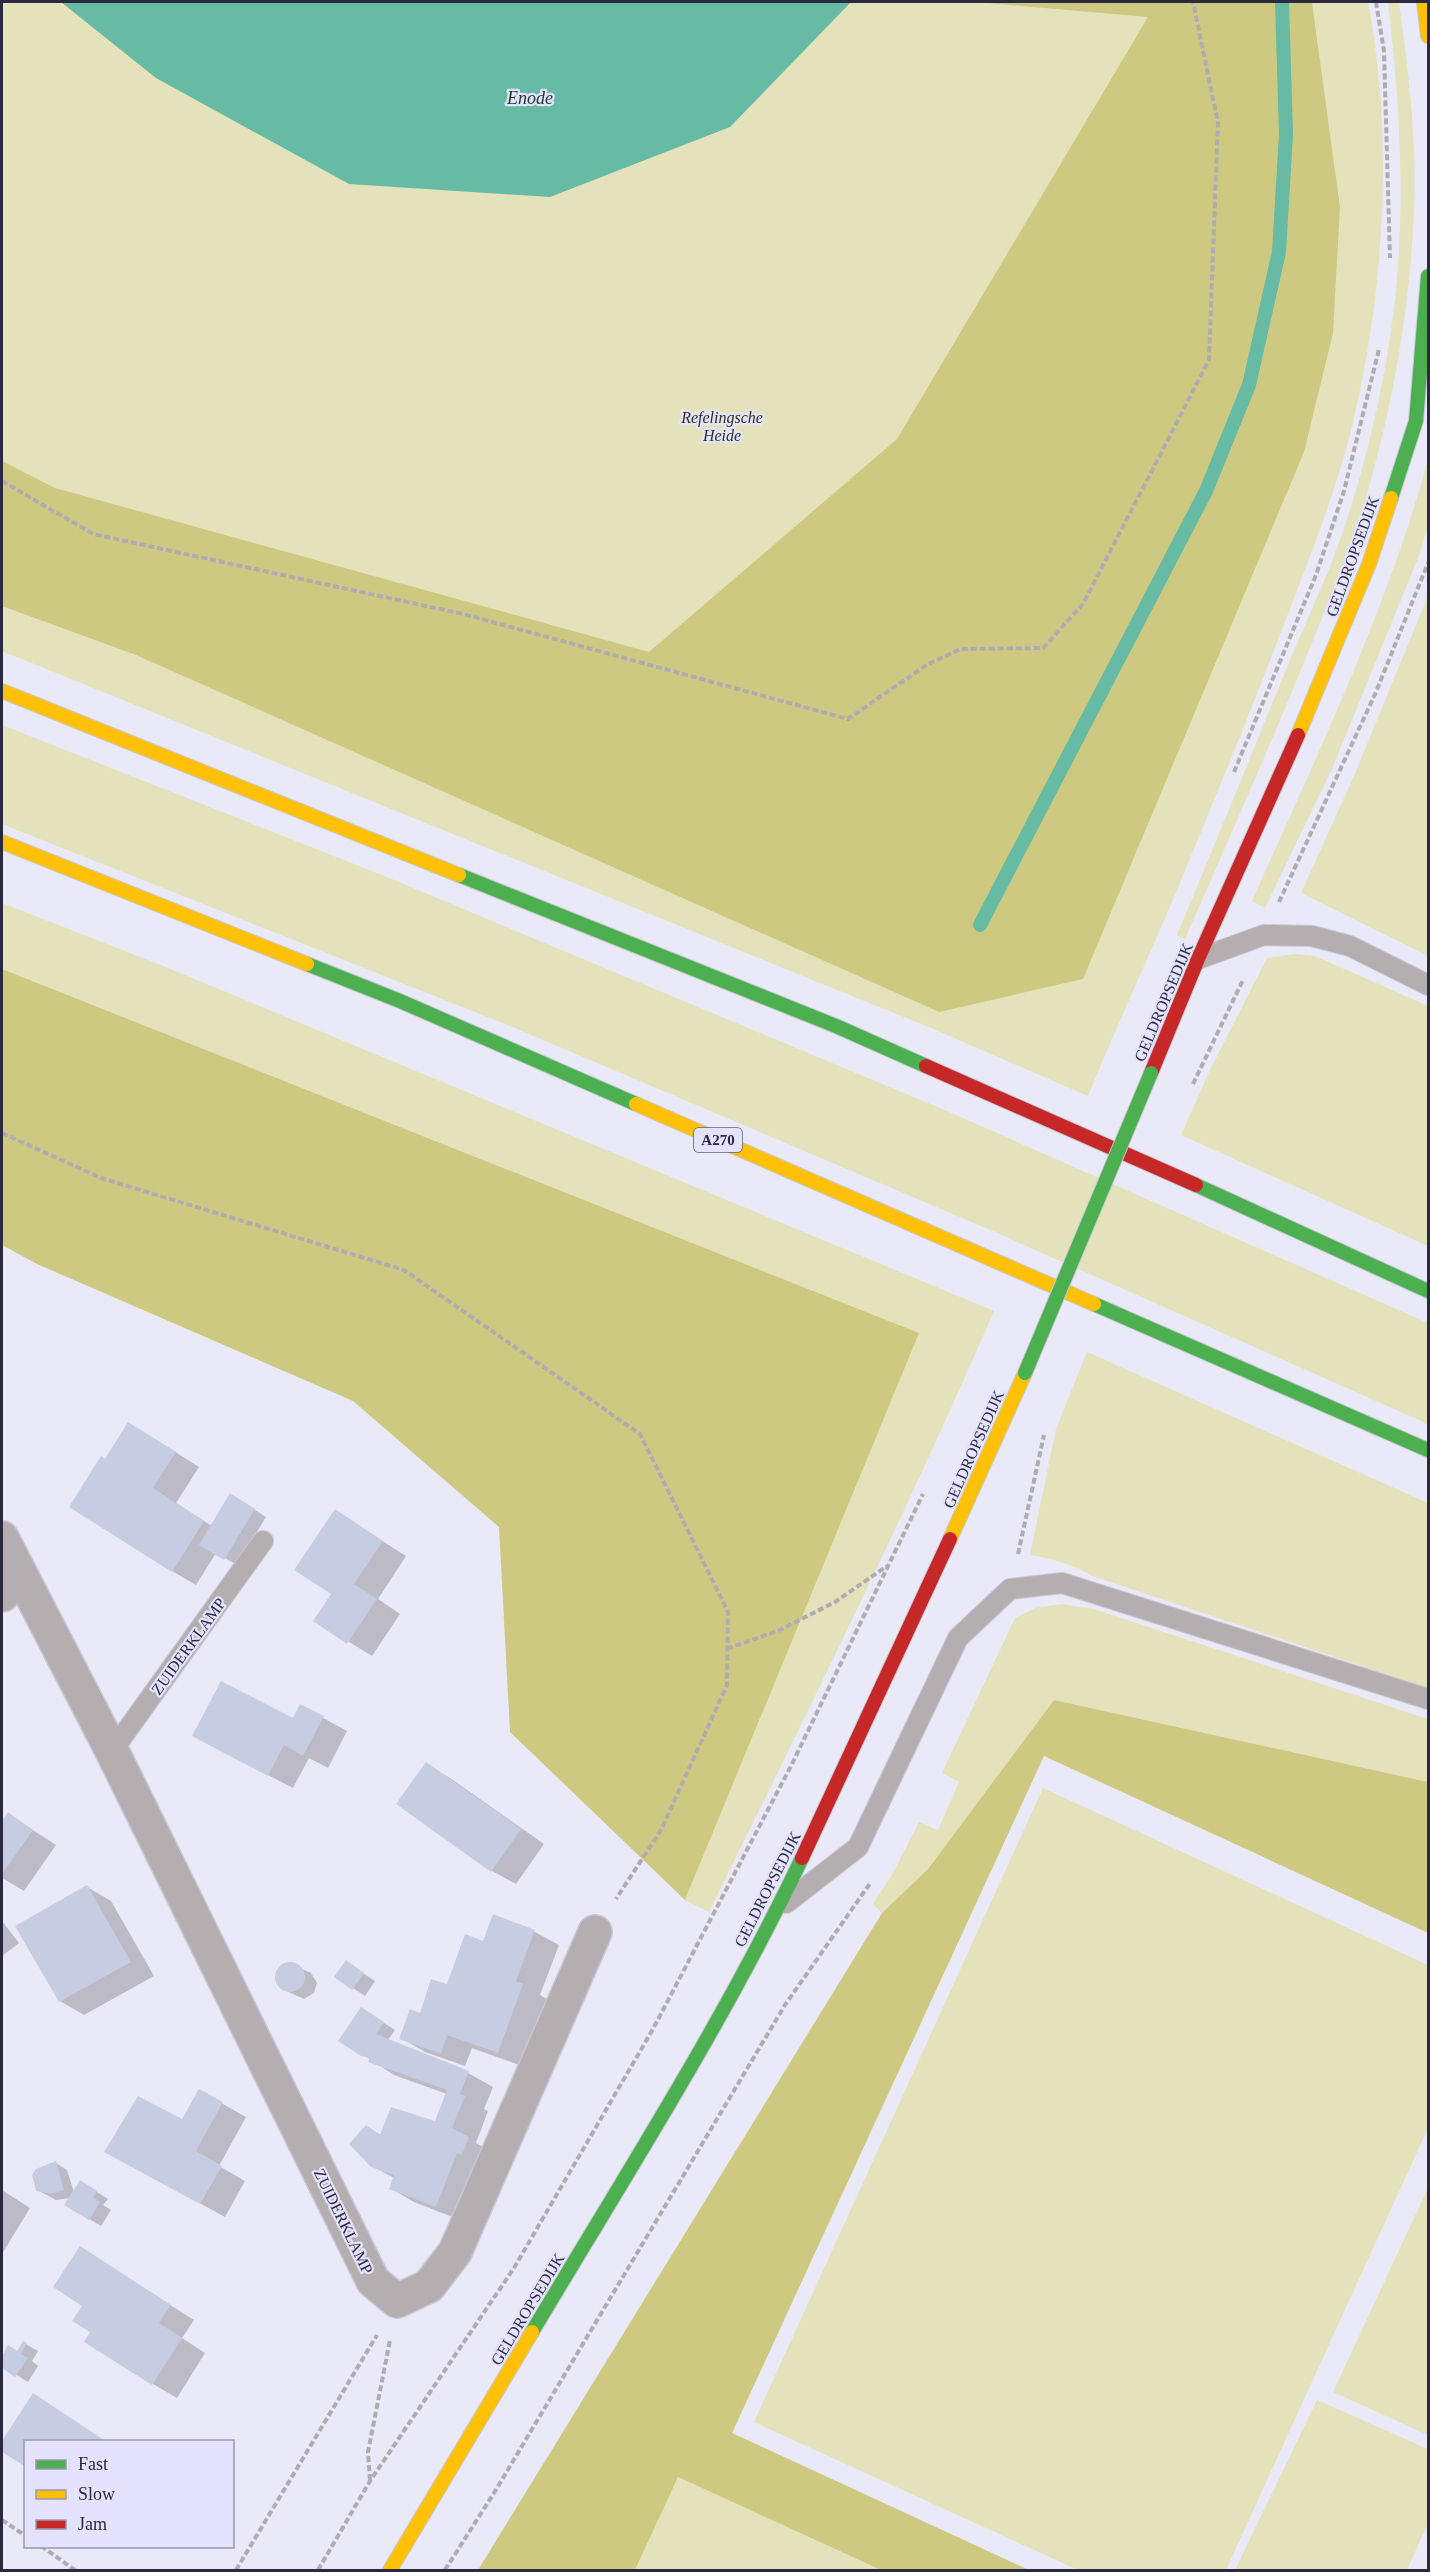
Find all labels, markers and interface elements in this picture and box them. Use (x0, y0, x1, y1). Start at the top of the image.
water label: Enode (506, 88, 553, 108)
park label: Refelingsche Heide (680, 409, 763, 444)
street label: GELDROPSEDIJK (1323, 493, 1382, 619)
street label: GELDROPSEDIJK (1131, 940, 1196, 1064)
road number: A270 (694, 1128, 742, 1152)
street label: GELDROPSEDIJK (940, 1387, 1007, 1511)
street label: ZUIDERKLAMP (148, 1595, 229, 1698)
street label: GELDROPSEDIJK (731, 1828, 804, 1950)
street label: ZUIDERKLAMP (311, 2166, 376, 2277)
street label: GELDROPSEDIJK (487, 2250, 568, 2368)
legend (24, 2440, 234, 2548)
text: Fast (78, 2454, 108, 2474)
text: Slow (78, 2484, 115, 2504)
text: Jam (78, 2514, 107, 2534)

